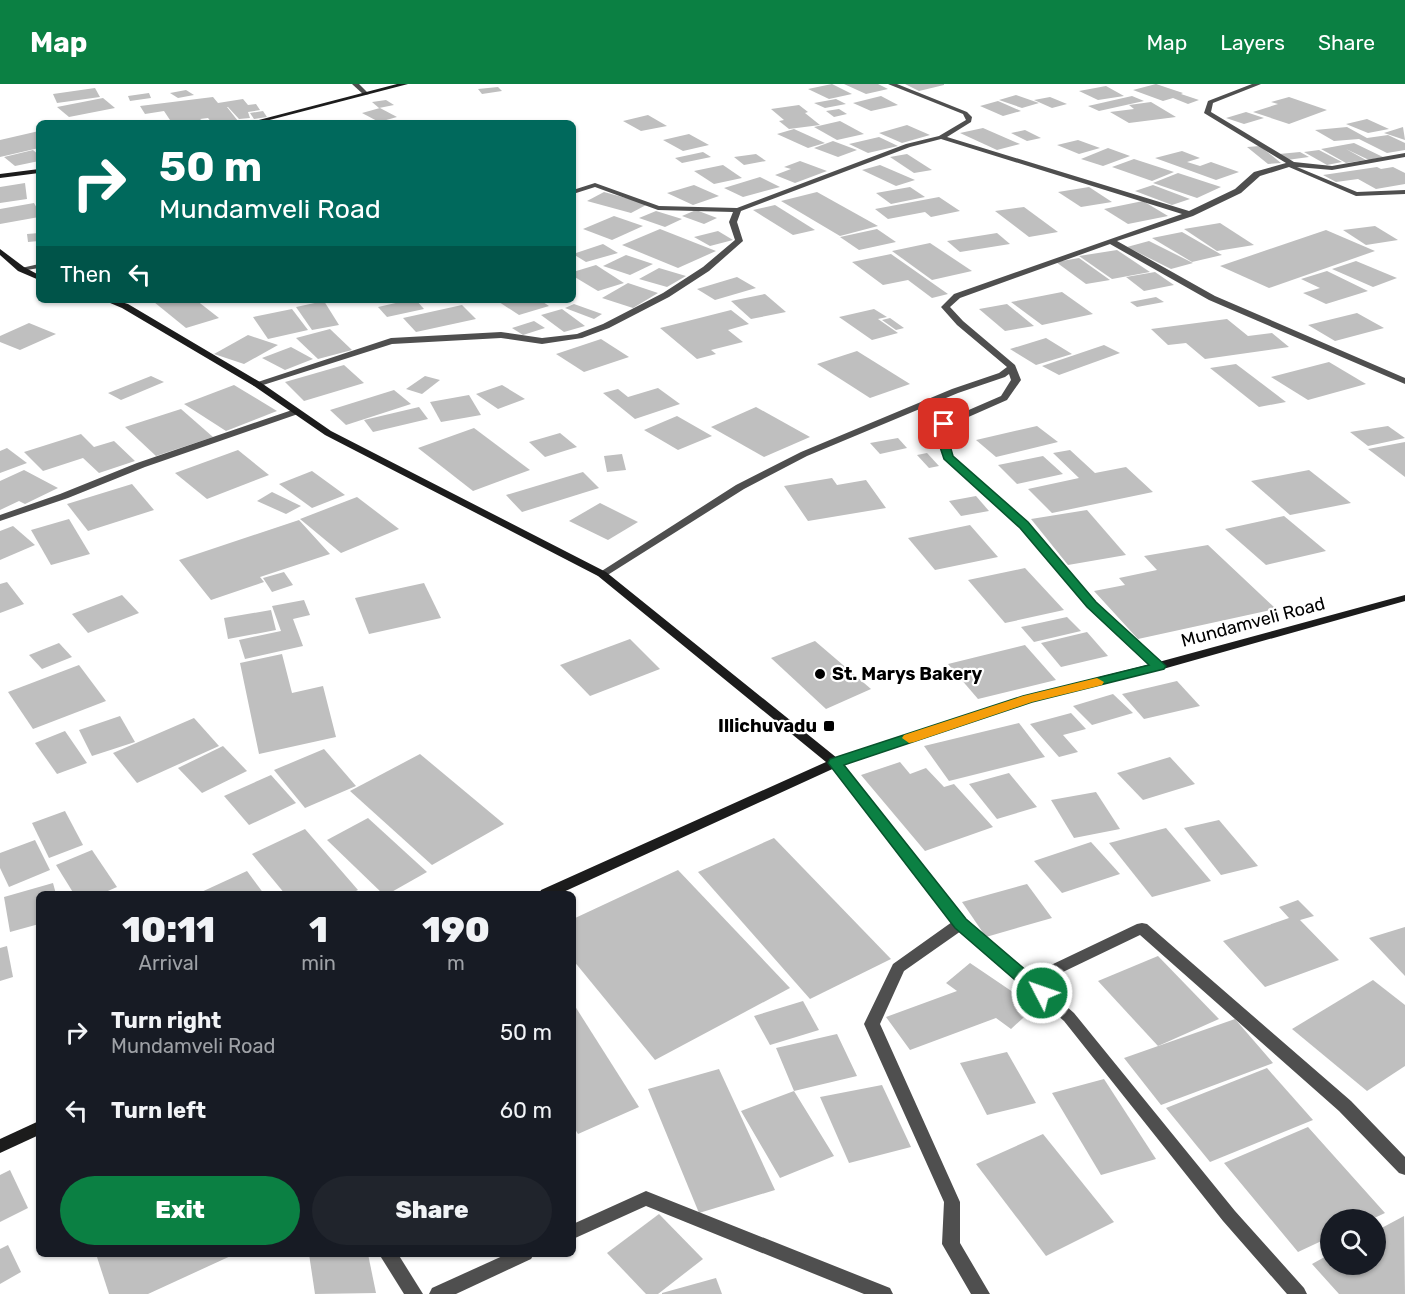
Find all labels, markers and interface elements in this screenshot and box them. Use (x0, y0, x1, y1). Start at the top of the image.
text: Map (30, 26, 87, 59)
text: Map (1146, 30, 1187, 55)
text: Layers (1220, 30, 1285, 55)
text: Share (1318, 30, 1375, 55)
text: 50 m (159, 142, 262, 192)
icon: right (60, 144, 138, 222)
text: Mundamveli Road (159, 193, 381, 225)
icon: left (123, 258, 156, 291)
text: Then (60, 261, 111, 288)
pin (918, 398, 969, 449)
icon: arrive (927, 407, 960, 440)
street label: Mundamveli Road (1179, 592, 1327, 652)
place label: St. Marys Bakery (832, 663, 982, 685)
marker: St. Marys Bakery (813, 667, 827, 681)
place label: Illichuvadu (718, 715, 817, 737)
marker: Illichuvadu (822, 719, 836, 733)
text: 10:11 (122, 908, 215, 951)
text: 1 (309, 908, 328, 951)
text: 190 (422, 908, 490, 951)
text: Arrival (139, 951, 199, 975)
text: min (301, 951, 336, 975)
text: m (447, 951, 465, 975)
position arrow (1010, 961, 1074, 1025)
text: Turn right (111, 1007, 221, 1034)
icon: right (60, 1016, 93, 1049)
text: 50 m (500, 1019, 552, 1046)
text: Mundamveli Road (111, 1034, 275, 1058)
icon: left (60, 1094, 93, 1127)
text: Turn left (111, 1097, 206, 1124)
text: 60 m (500, 1097, 552, 1124)
button: Exit (60, 1176, 300, 1245)
button: Share (312, 1176, 552, 1245)
map controls (1320, 1209, 1386, 1275)
button: search (1320, 1209, 1386, 1275)

